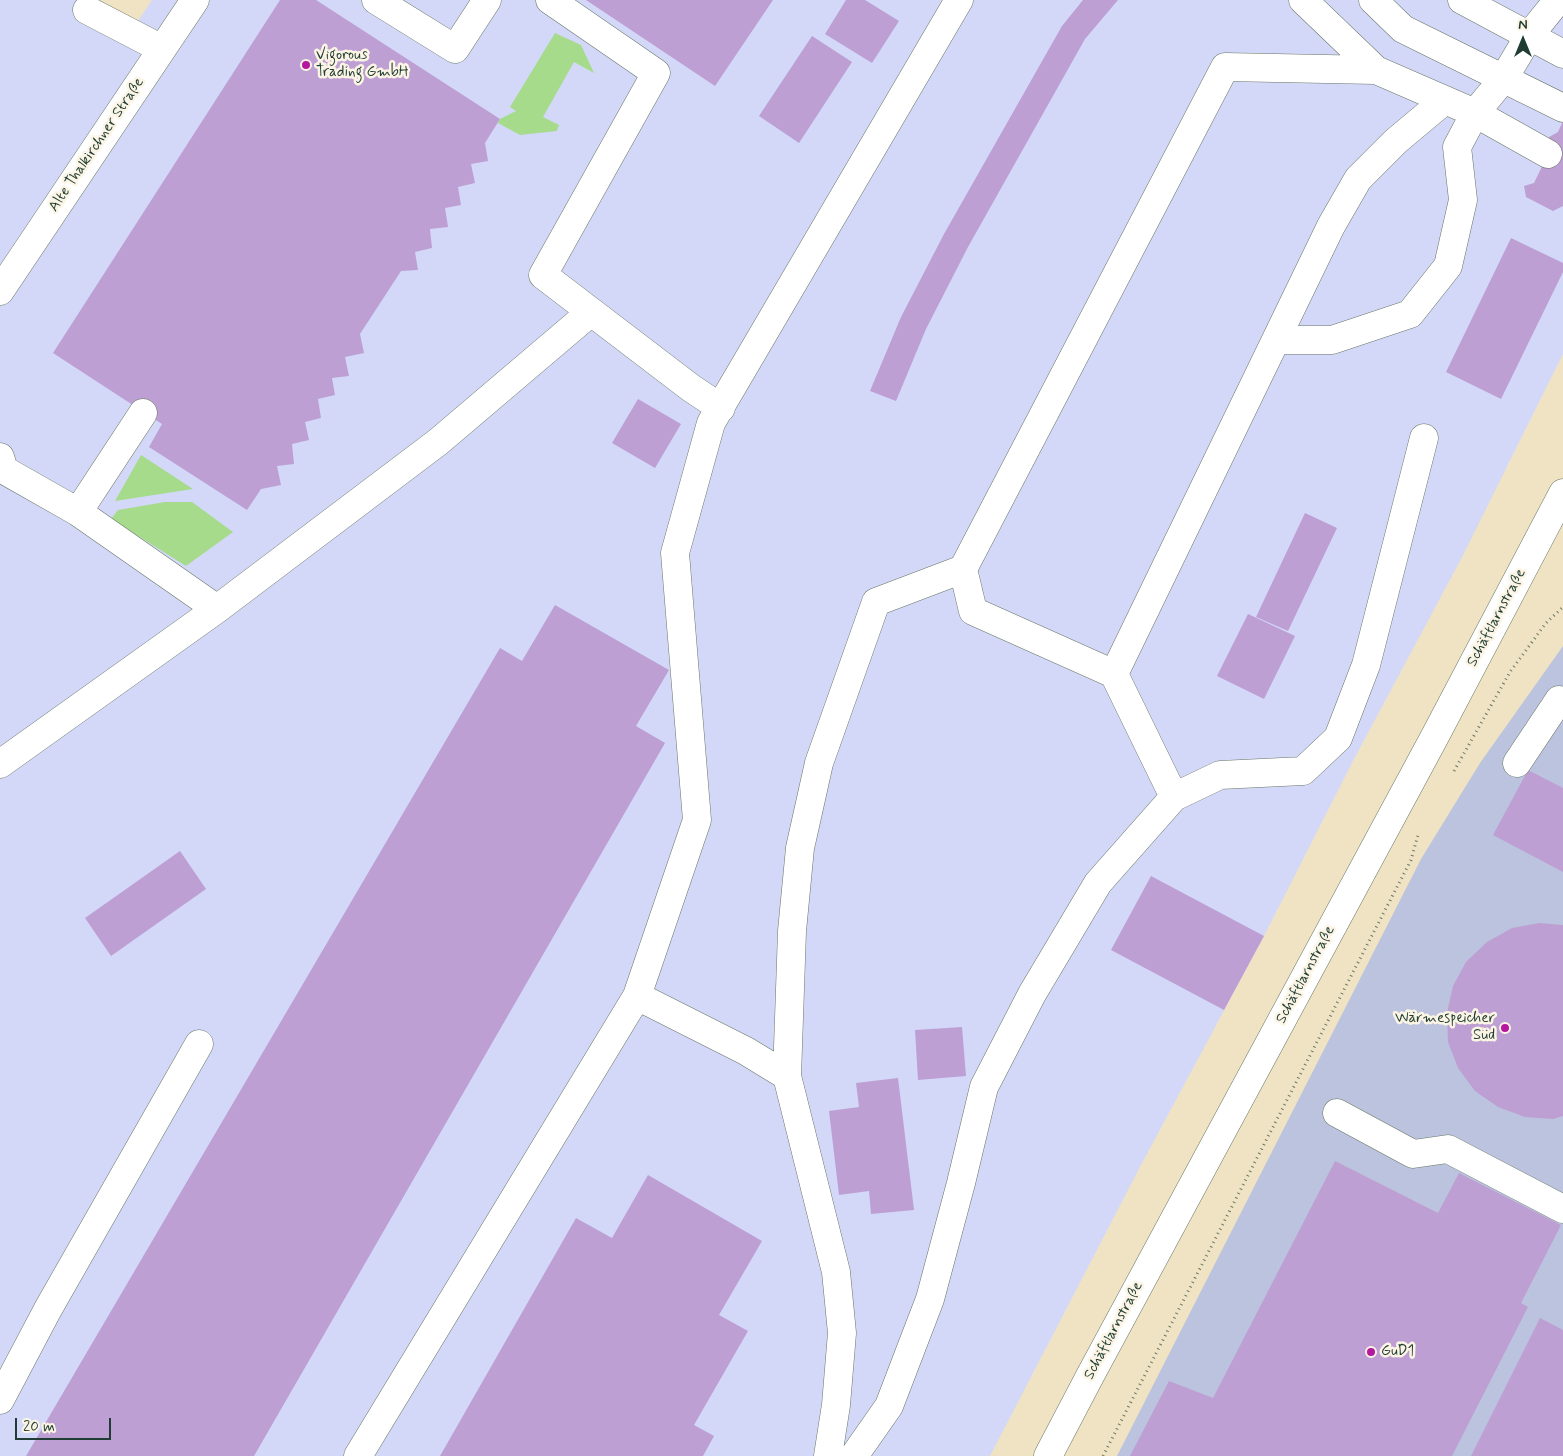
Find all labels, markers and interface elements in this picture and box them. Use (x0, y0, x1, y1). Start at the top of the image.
north arrow (1498, 15, 1548, 65)
text: N (1518, 16, 1528, 34)
place label: Vigorous Trading GmbH (316, 47, 409, 82)
marker: Vigorous Trading GmbH (300, 59, 312, 71)
street label: Alte Thalkirchner Straße (45, 75, 149, 215)
street label: Schäftlarnstraße (1464, 566, 1530, 670)
street label: Schäftlarnstraße (1273, 923, 1339, 1027)
place label: Wärmespeicher Süd (1395, 1010, 1495, 1045)
marker: Wärmespeicher Süd (1499, 1022, 1511, 1034)
street label: Schäftlarnstraße (1081, 1279, 1147, 1383)
place label: GuD1 (1381, 1343, 1414, 1361)
marker: GuD1 (1365, 1346, 1377, 1358)
scale bar (18, 1408, 114, 1440)
text: 20 m (23, 1417, 55, 1437)

